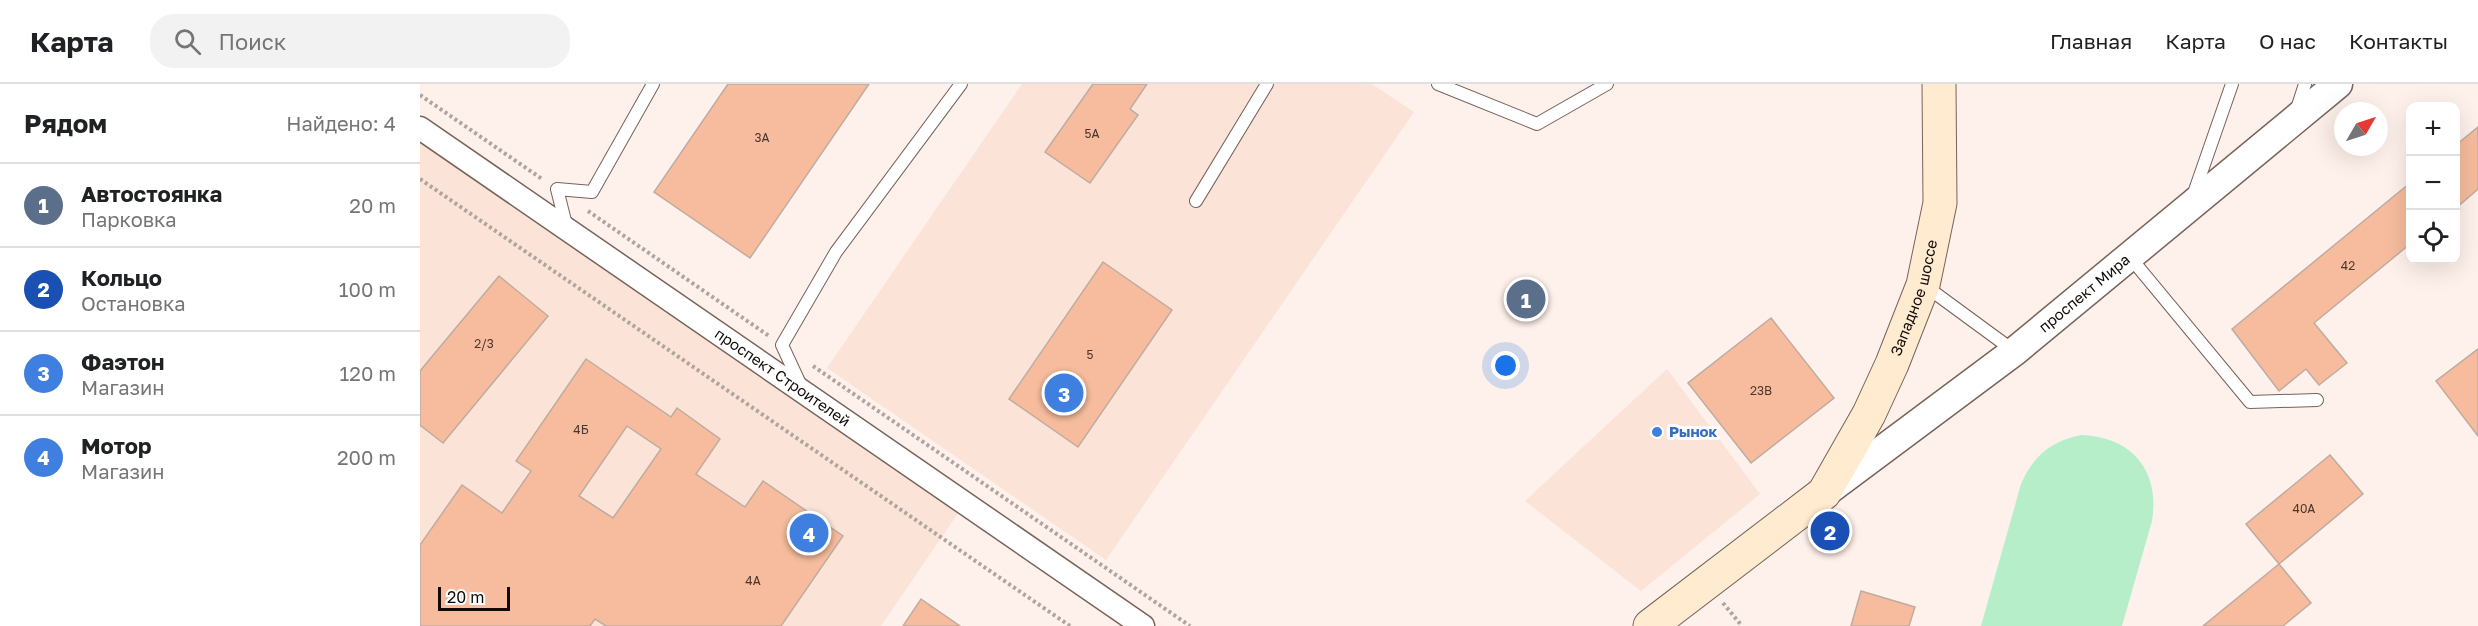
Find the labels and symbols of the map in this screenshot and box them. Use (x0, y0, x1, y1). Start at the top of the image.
north arrow (2334, 102, 2388, 156)
house number: 5А (1084, 126, 1100, 141)
house number: 3А (754, 130, 770, 145)
street label: Западное шоссе (1886, 238, 1940, 358)
street label: проспект Мира (2035, 250, 2133, 336)
house number: 42 (2341, 258, 2355, 273)
pin: 1 (1506, 276, 1546, 322)
street label: проспект Строителей (712, 324, 854, 430)
house number: 2/3 (474, 336, 494, 351)
house number: 5 (1087, 347, 1094, 362)
your location (1491, 351, 1520, 380)
pin: 3 (1044, 370, 1084, 416)
house number: 23В (1750, 383, 1772, 398)
house number: 4Б (573, 422, 589, 437)
place label: Рынок (1669, 422, 1718, 440)
marker: Рынок (1650, 425, 1664, 439)
house number: 40А (2293, 501, 2315, 516)
pin: 2 (1810, 508, 1850, 554)
pin: 4 (790, 510, 828, 556)
house number: 4А (745, 573, 761, 588)
scale bar (438, 584, 510, 612)

